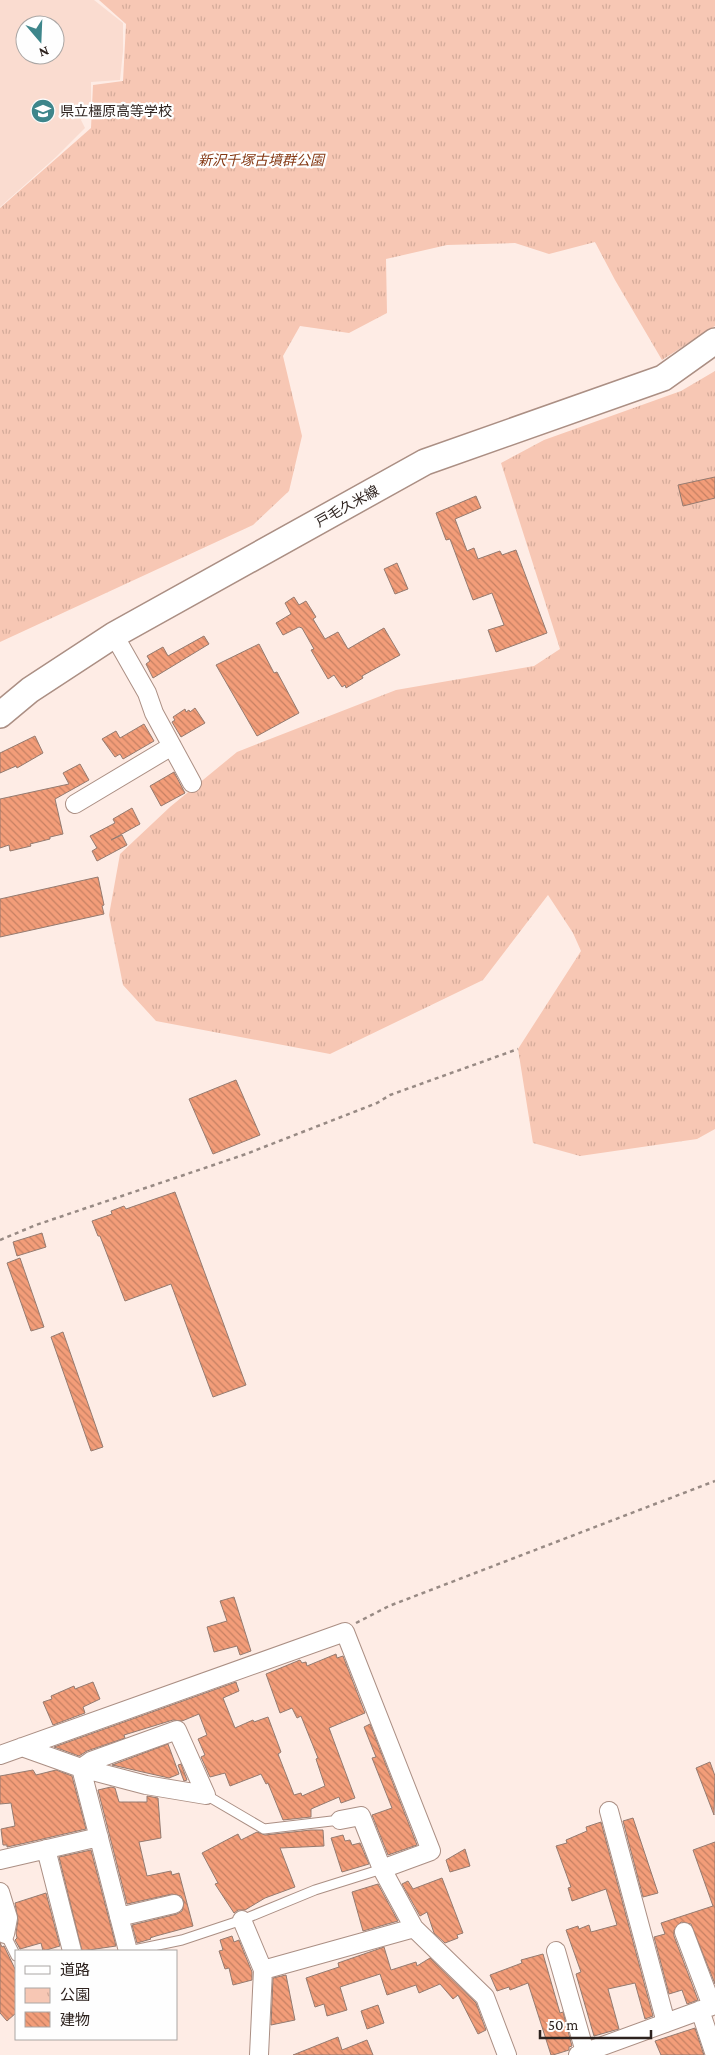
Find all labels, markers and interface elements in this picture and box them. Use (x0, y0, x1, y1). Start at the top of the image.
north arrow (15, 15, 65, 65)
text: N (37, 43, 51, 62)
school or university icon: 県立橿原高等学校 (30, 98, 56, 124)
place label: 県立橿原高等学校 (60, 103, 172, 119)
park label: 新沢千塚古墳群公園 (198, 152, 326, 168)
street label: 戸毛久米線 (313, 482, 381, 530)
legend (15, 1950, 178, 2040)
text: 道路 (60, 1962, 90, 1978)
text: 公園 (60, 1987, 90, 2003)
scale bar (540, 2008, 651, 2040)
text: 建物 (60, 2012, 90, 2028)
text: 50 m (548, 2017, 578, 2033)

